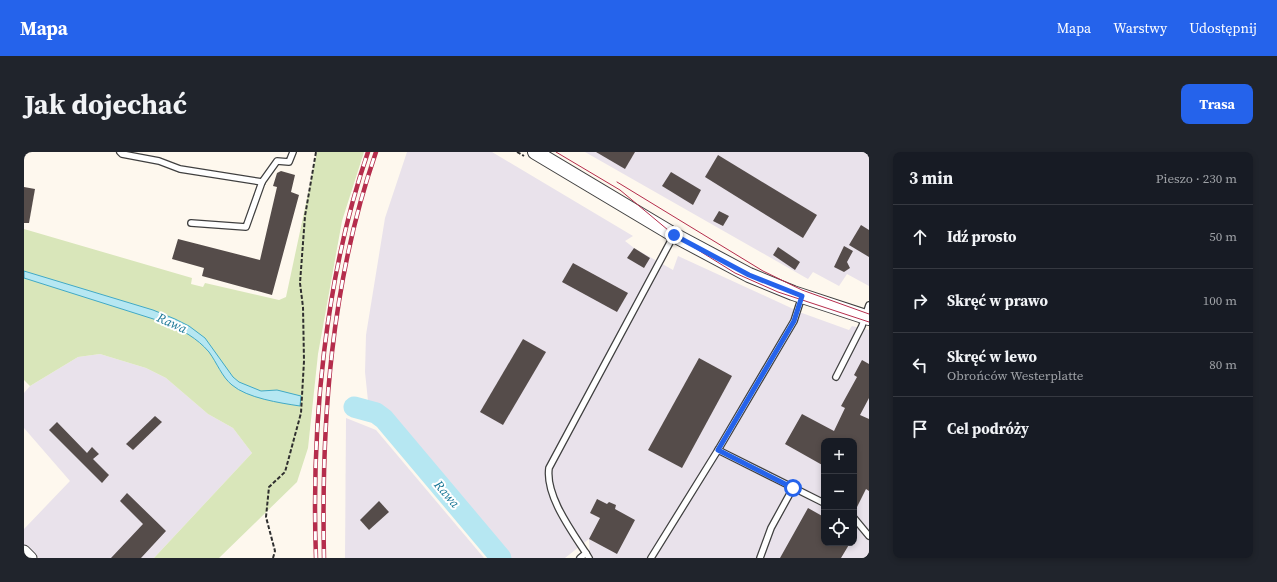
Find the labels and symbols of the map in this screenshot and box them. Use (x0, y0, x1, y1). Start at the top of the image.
route end (665, 226, 683, 244)
water label: Rawa (153, 309, 190, 337)
water label: Rawa (430, 476, 464, 512)
route start (784, 479, 802, 497)

